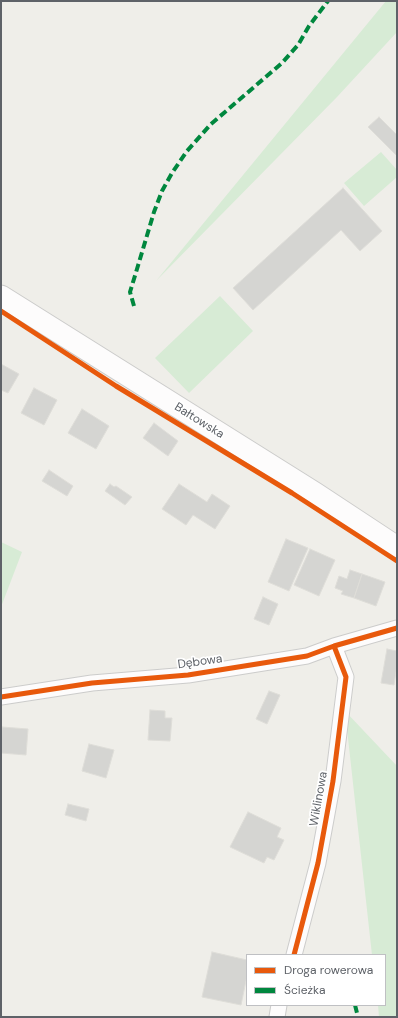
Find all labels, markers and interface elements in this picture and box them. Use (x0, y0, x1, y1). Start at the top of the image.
street label: Bałtowska (171, 400, 227, 442)
street label: Dębowa (177, 652, 223, 672)
street label: Wiklinowa (307, 770, 331, 828)
legend (246, 954, 386, 1006)
text: Droga rowerowa (284, 962, 373, 978)
text: Ścieżka (284, 982, 326, 998)

